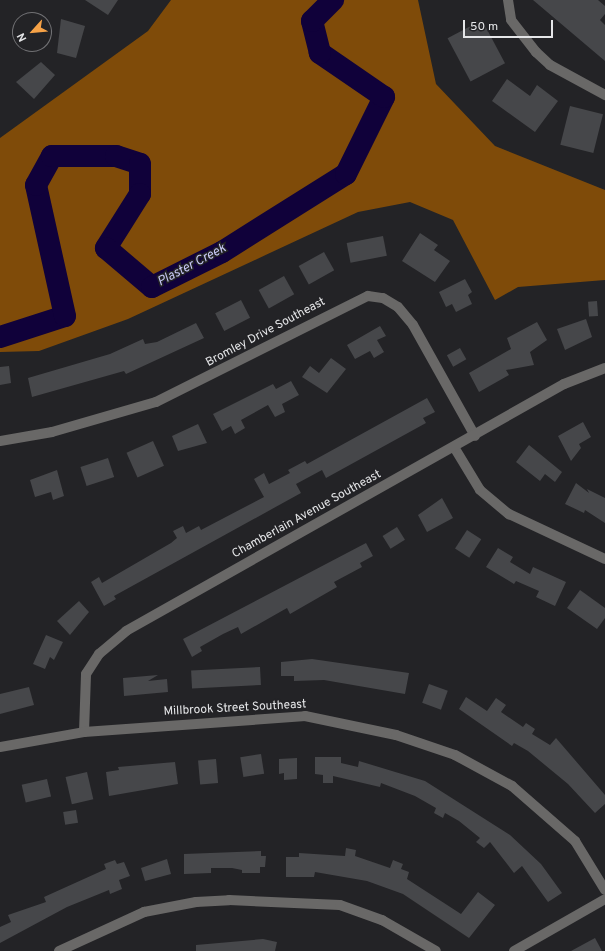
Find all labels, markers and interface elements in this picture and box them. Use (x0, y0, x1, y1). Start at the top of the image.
north arrow (12, 12, 52, 52)
scale bar (465, 12, 555, 38)
text: 50 m (470, 19, 498, 35)
text: N (14, 30, 30, 44)
water label: Plaster Creek (155, 241, 229, 291)
street label: Bromley Drive Southeast (204, 295, 328, 371)
street label: Chamberlain Avenue Southeast (230, 468, 384, 562)
street label: Millbrook Street Southeast (163, 698, 307, 720)

